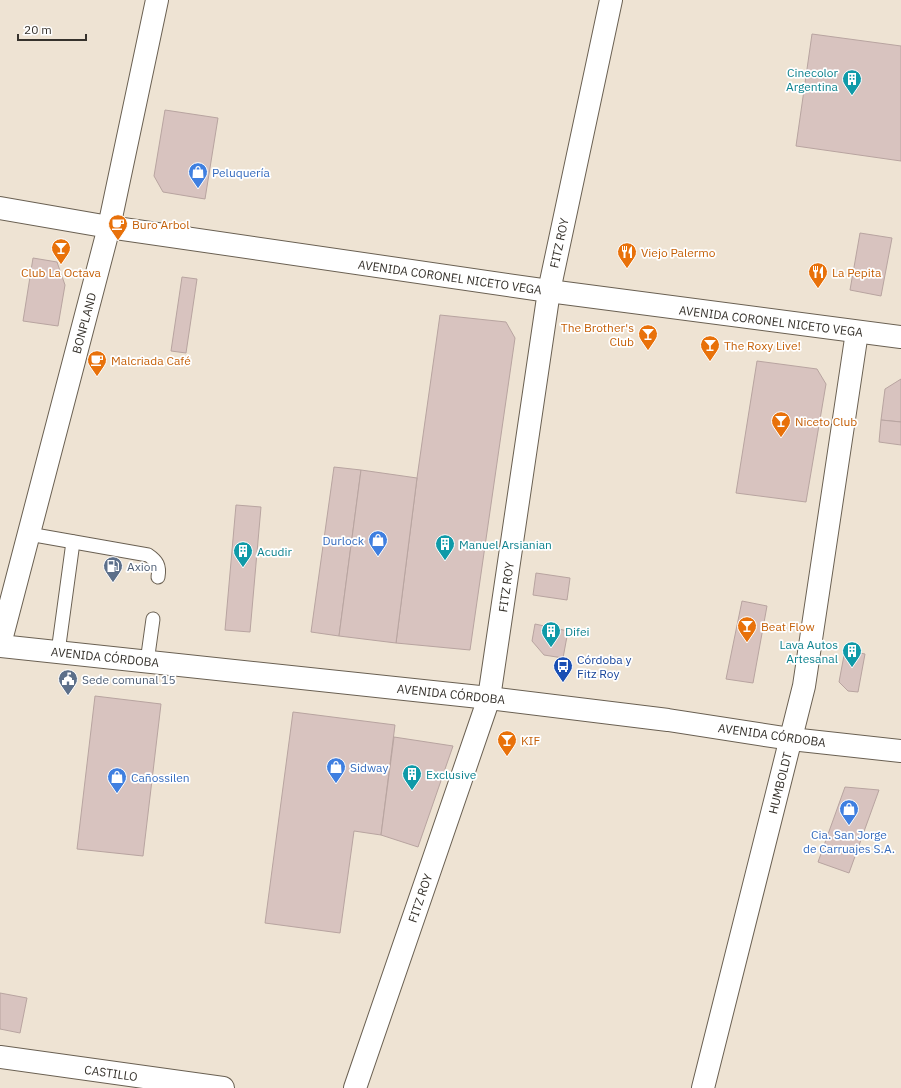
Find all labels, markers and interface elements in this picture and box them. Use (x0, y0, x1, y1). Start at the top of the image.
scale bar (18, 16, 86, 42)
text: 20 m (24, 22, 52, 37)
place label: Cinecolor Argentina (786, 65, 839, 94)
building icon: Cinecolor Argentina (841, 68, 863, 96)
shop icon: Peluquería (187, 161, 209, 189)
place label: Peluquería (212, 165, 270, 180)
cafe icon: Buro Arbol (107, 213, 129, 241)
place label: Buro Arbol (132, 217, 190, 232)
street label: FITZ ROY (546, 217, 572, 269)
bar icon: Club La Octava (50, 237, 72, 265)
restaurant icon: Viejo Palermo (616, 241, 638, 269)
place label: Viejo Palermo (641, 245, 716, 260)
street label: AVENIDA CORONEL NICETO VEGA (357, 257, 543, 297)
restaurant icon: La Pepita (807, 261, 829, 289)
place label: Club La Octava (21, 265, 102, 280)
place label: La Pepita (832, 265, 882, 280)
street label: BONPLAND (69, 291, 99, 355)
street label: AVENIDA CORONEL NICETO VEGA (678, 302, 864, 340)
place label: The Brother's Club (561, 320, 634, 349)
bar icon: The Brother's Club (637, 323, 659, 351)
bar icon: The Roxy Live! (699, 334, 721, 362)
place label: The Roxy Live! (724, 338, 801, 353)
cafe icon: Malcriada Café (86, 349, 108, 377)
place label: Malcriada Café (111, 353, 191, 368)
bar icon: Niceto Club (770, 410, 792, 438)
place label: Niceto Club (795, 414, 857, 429)
shop icon: Durlock (367, 529, 389, 557)
place label: Durlock (322, 533, 365, 548)
building icon: Manuel Arsianian (434, 533, 456, 561)
place label: Manuel Arsianian (459, 537, 552, 552)
building icon: Acudir (232, 540, 254, 568)
place label: Acudir (257, 544, 293, 559)
fuel station icon: Axion (102, 555, 124, 583)
place label: Axion (127, 559, 157, 574)
street label: FITZ ROY (495, 561, 517, 613)
bar icon: Beat Flow (736, 615, 758, 643)
place label: Beat Flow (761, 619, 815, 634)
building icon: Difei (540, 620, 562, 648)
place label: Difei (565, 624, 589, 639)
place label: Lava Autos Artesanal (779, 637, 838, 666)
building icon: Lava Autos Artesanal (841, 640, 863, 668)
street label: AVENIDA CÓRDOBA (50, 644, 160, 670)
place label: Córdoba y Fitz Roy (577, 652, 631, 681)
bus stop icon: Córdoba y Fitz Roy (552, 655, 574, 683)
public building icon: Sede comunal 15 (57, 668, 79, 696)
place label: Sede comunal 15 (82, 672, 176, 687)
street label: AVENIDA CÓRDOBA (396, 681, 506, 707)
street label: AVENIDA CÓRDOBA (717, 720, 827, 750)
bar icon: KIF (496, 729, 518, 757)
place label: KIF (521, 733, 540, 748)
street label: HUMBOLDT (765, 750, 795, 816)
shop icon: Sidway (325, 756, 347, 784)
place label: Sidway (350, 760, 388, 775)
building icon: Exclusive (401, 763, 423, 791)
shop icon: Cañossilen (106, 766, 128, 794)
place label: Exclusive (426, 767, 477, 782)
place label: Cañossilen (131, 770, 190, 785)
shop icon: Cia. San Jorge de Carruajes S.A. (838, 798, 860, 826)
place label: Cia. San Jorge de Carruajes S.A. (803, 827, 895, 856)
street label: FITZ ROY (405, 871, 435, 925)
street label: CASTILLO (83, 1062, 139, 1084)

